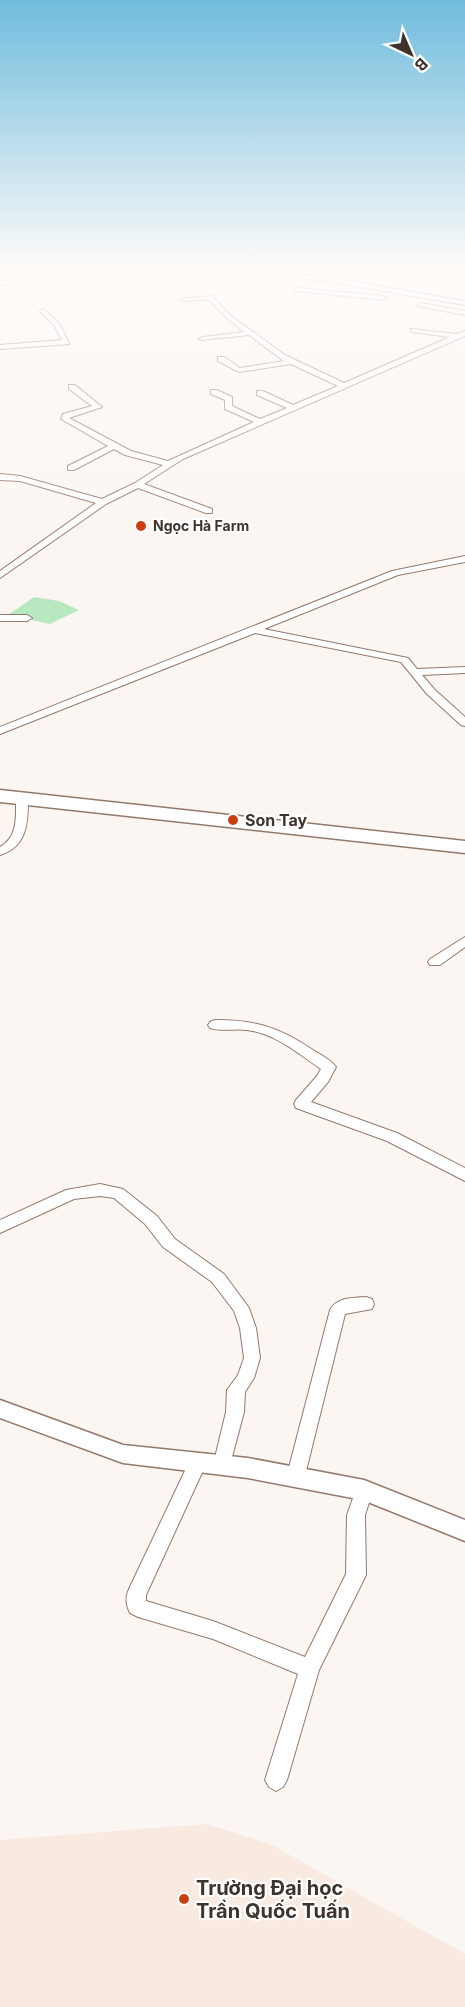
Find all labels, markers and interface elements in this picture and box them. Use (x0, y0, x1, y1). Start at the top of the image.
north arrow (381, 24, 441, 84)
text: B (411, 54, 432, 76)
place label: Ngọc Hà Farm (153, 517, 249, 534)
marker: Ngọc Hà Farm (134, 519, 148, 533)
place label: Son Tay (245, 810, 308, 830)
marker: Son Tay (226, 813, 240, 827)
place label: Trường Đại học Trần Quốc Tuấn (196, 1876, 350, 1923)
marker: Trường Đại học Trần Quốc Tuấn (177, 1892, 191, 1906)

